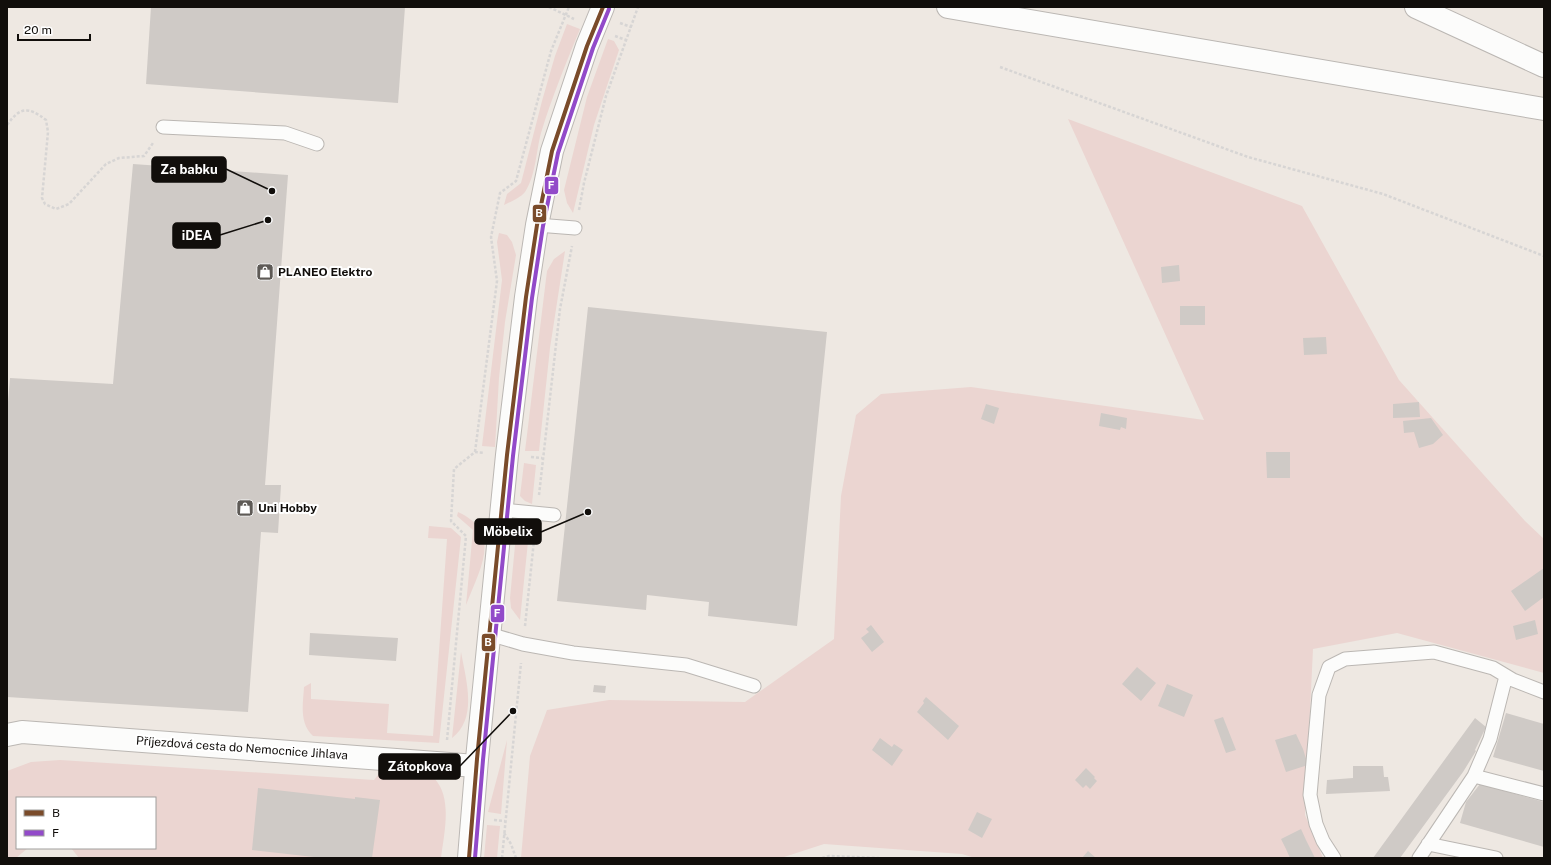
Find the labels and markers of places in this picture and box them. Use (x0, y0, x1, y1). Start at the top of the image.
callout: Za babku (152, 157, 226, 182)
callout: iDEA (173, 223, 220, 248)
shop icon: PLANEO Elektro (255, 262, 275, 282)
place label: PLANEO Elektro (278, 265, 372, 279)
shop icon: Uni Hobby (235, 498, 255, 518)
place label: Uni Hobby (258, 501, 317, 515)
callout: Möbelix (475, 519, 541, 544)
callout: Zátopkova (379, 754, 460, 779)

